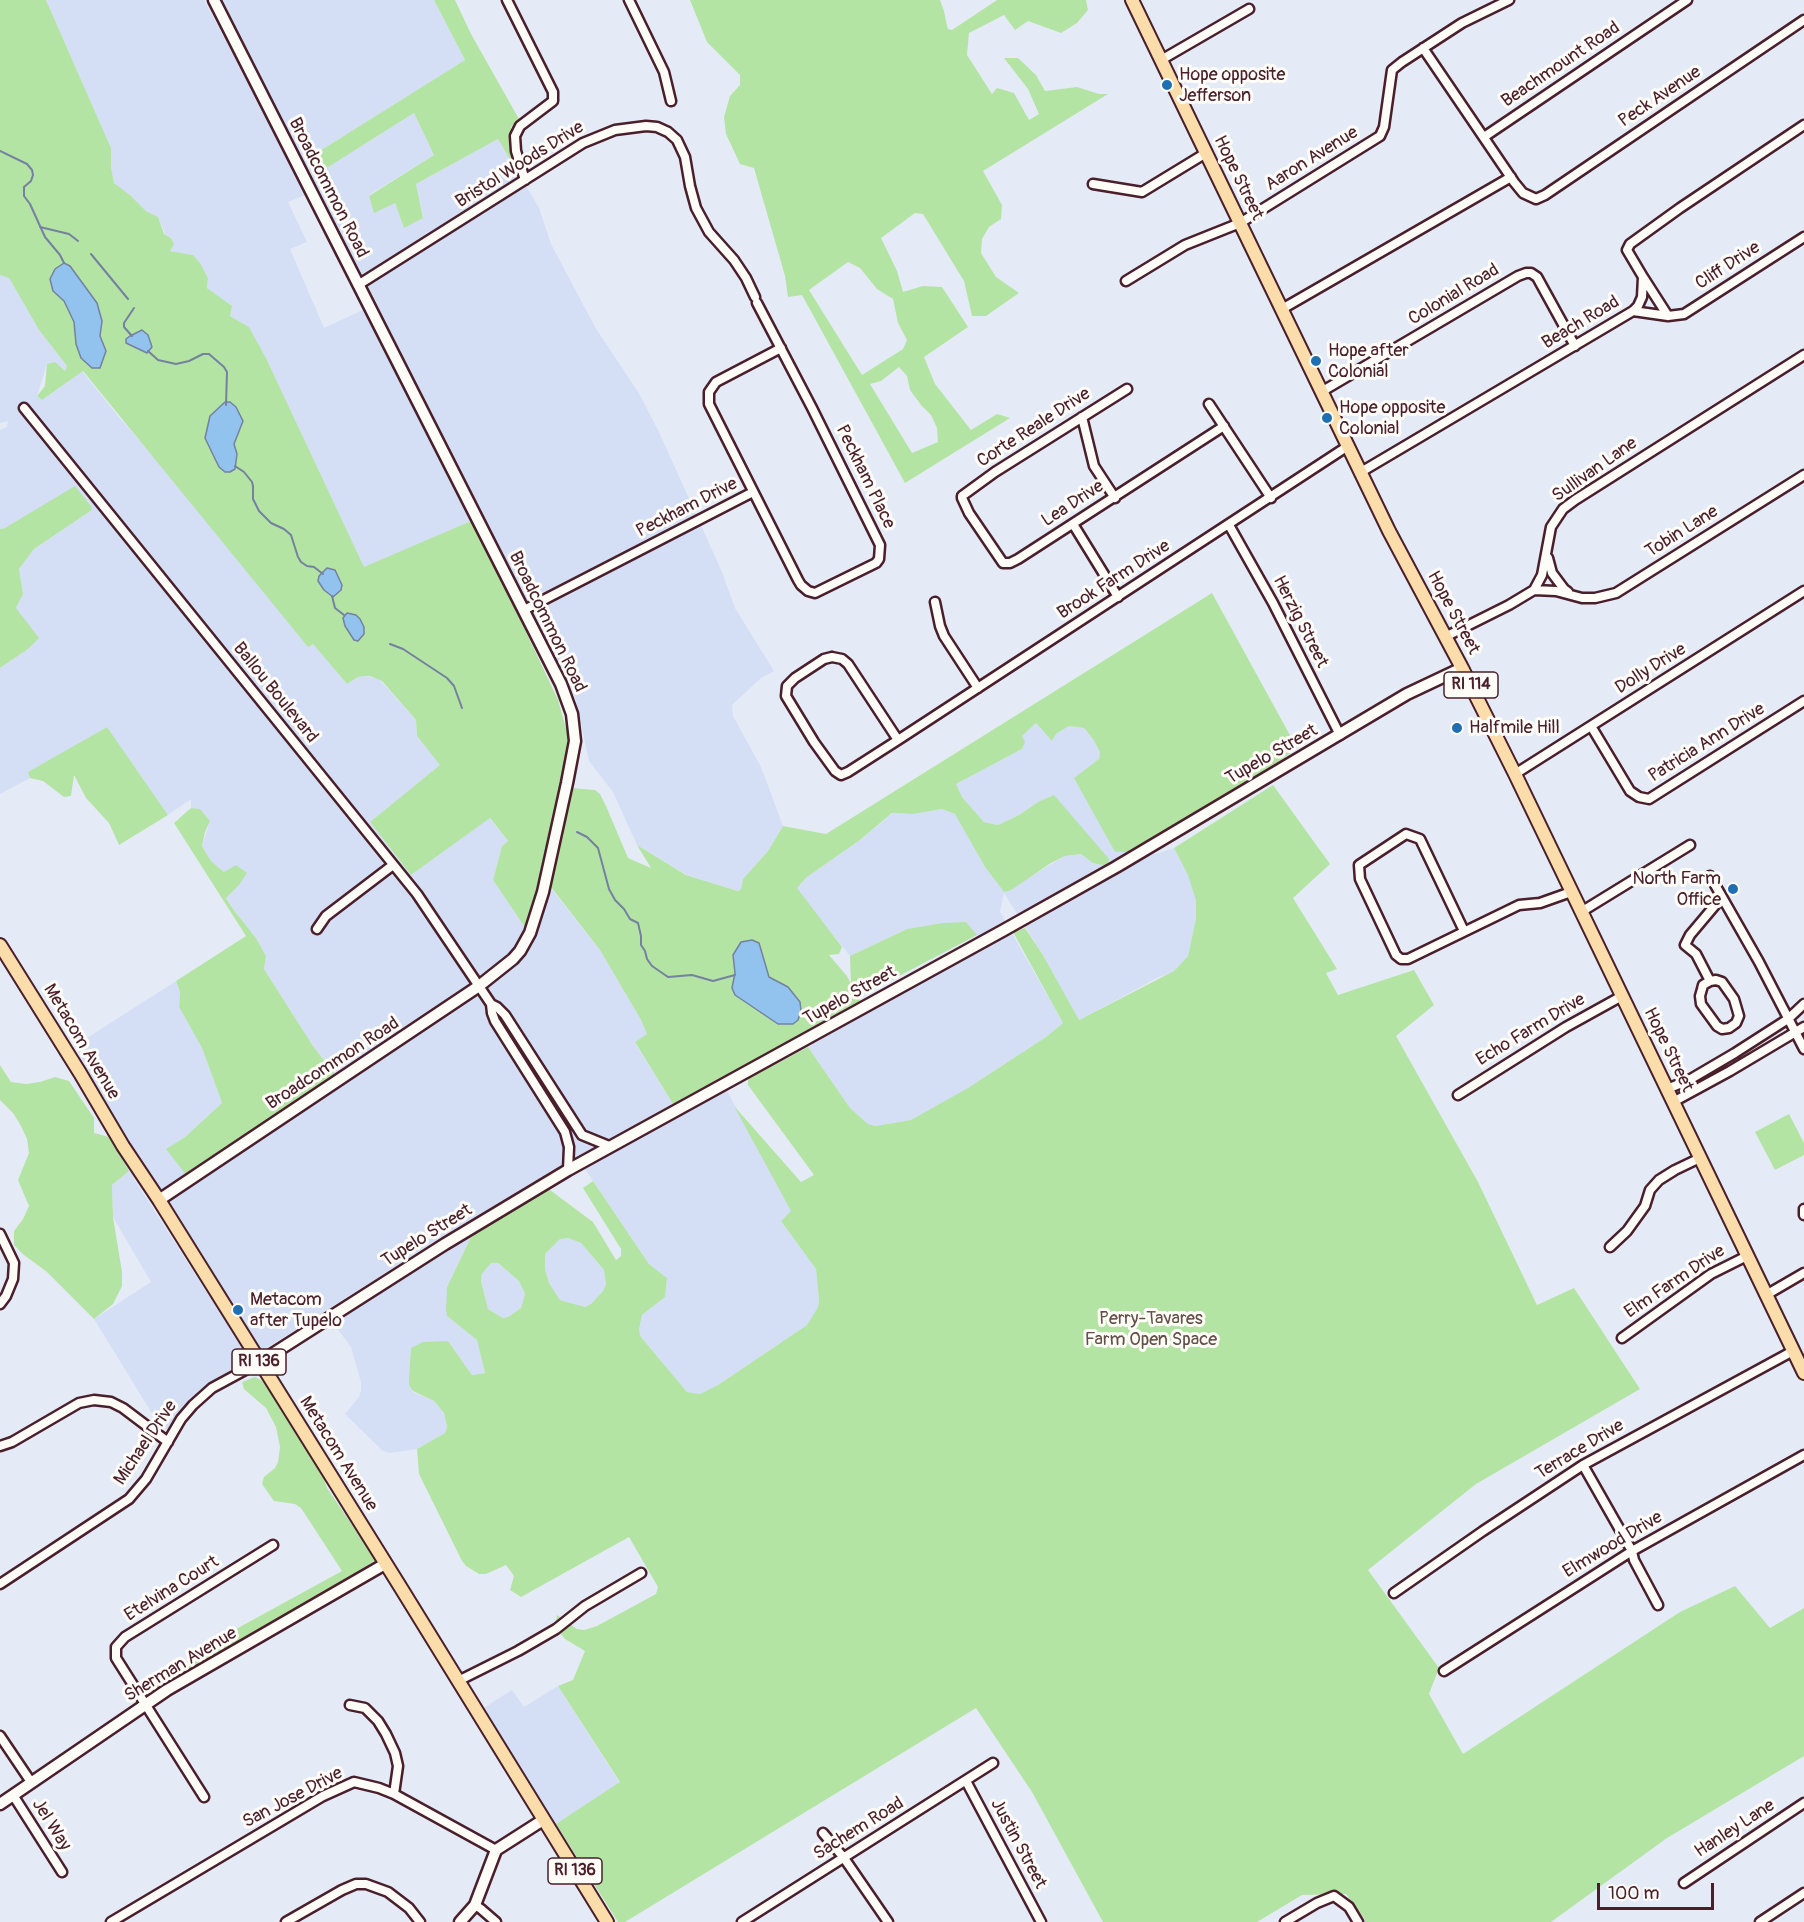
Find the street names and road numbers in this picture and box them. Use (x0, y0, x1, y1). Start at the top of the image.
street label: Beachmount Road (1498, 17, 1624, 113)
street label: Peck Avenue (1615, 62, 1705, 132)
street label: Broadcommon Road (283, 114, 373, 262)
street label: Bristol Woods Drive (452, 117, 588, 213)
street label: Aaron Avenue (1262, 122, 1362, 196)
street label: Hope Street (1208, 132, 1268, 224)
street label: Cliff Drive (1692, 237, 1764, 295)
street label: Colonial Road (1405, 260, 1503, 330)
street label: Beach Road (1538, 292, 1624, 354)
street label: Corte Reale Drive (973, 383, 1095, 473)
street label: Peckham Place (831, 422, 899, 532)
street label: Sullivan Lane (1548, 433, 1642, 507)
street label: Peckham Drive (633, 473, 741, 543)
street label: Lea Drive (1038, 476, 1108, 532)
street label: Tobin Lane (1642, 501, 1722, 563)
street label: Brook Farm Drive (1054, 536, 1174, 624)
street label: Broadcommon Road (503, 548, 591, 696)
street label: Hope Street (1422, 568, 1484, 658)
street label: Herzig Street (1268, 572, 1332, 672)
street label: Ballou Boulevard (228, 638, 322, 748)
street label: Dolly Drive (1612, 639, 1690, 699)
road number: RI 114 (1444, 672, 1498, 698)
street label: Patricia Ann Drive (1645, 699, 1769, 787)
street label: Tupelo Street (1222, 720, 1322, 790)
street label: Tupelo Street (800, 962, 900, 1030)
street label: Metacom Avenue (38, 980, 124, 1104)
street label: Echo Farm Drive (1473, 989, 1589, 1071)
street label: Hope Street (1638, 1004, 1698, 1096)
street label: Broadcommon Road (262, 1013, 404, 1115)
street label: Tupelo Street (378, 1200, 476, 1272)
street label: Elm Farm Drive (1621, 1240, 1729, 1324)
road number: RI 136 (232, 1349, 286, 1375)
street label: Metacom Avenue (294, 1393, 382, 1515)
street label: Michael Drive (110, 1396, 182, 1490)
street label: Terrace Drive (1532, 1415, 1628, 1485)
street label: Elmwood Drive (1559, 1507, 1667, 1583)
street label: Etelvina Court (121, 1552, 223, 1626)
street label: Sherman Avenue (121, 1623, 241, 1707)
street label: San Jose Drive (239, 1763, 347, 1833)
street label: Sachem Road (810, 1793, 908, 1865)
street label: Jel Way (27, 1795, 75, 1855)
street label: Justin Street (985, 1795, 1051, 1893)
street label: Hanley Lane (1691, 1795, 1779, 1863)
road number: RI 136 (548, 1858, 602, 1884)

